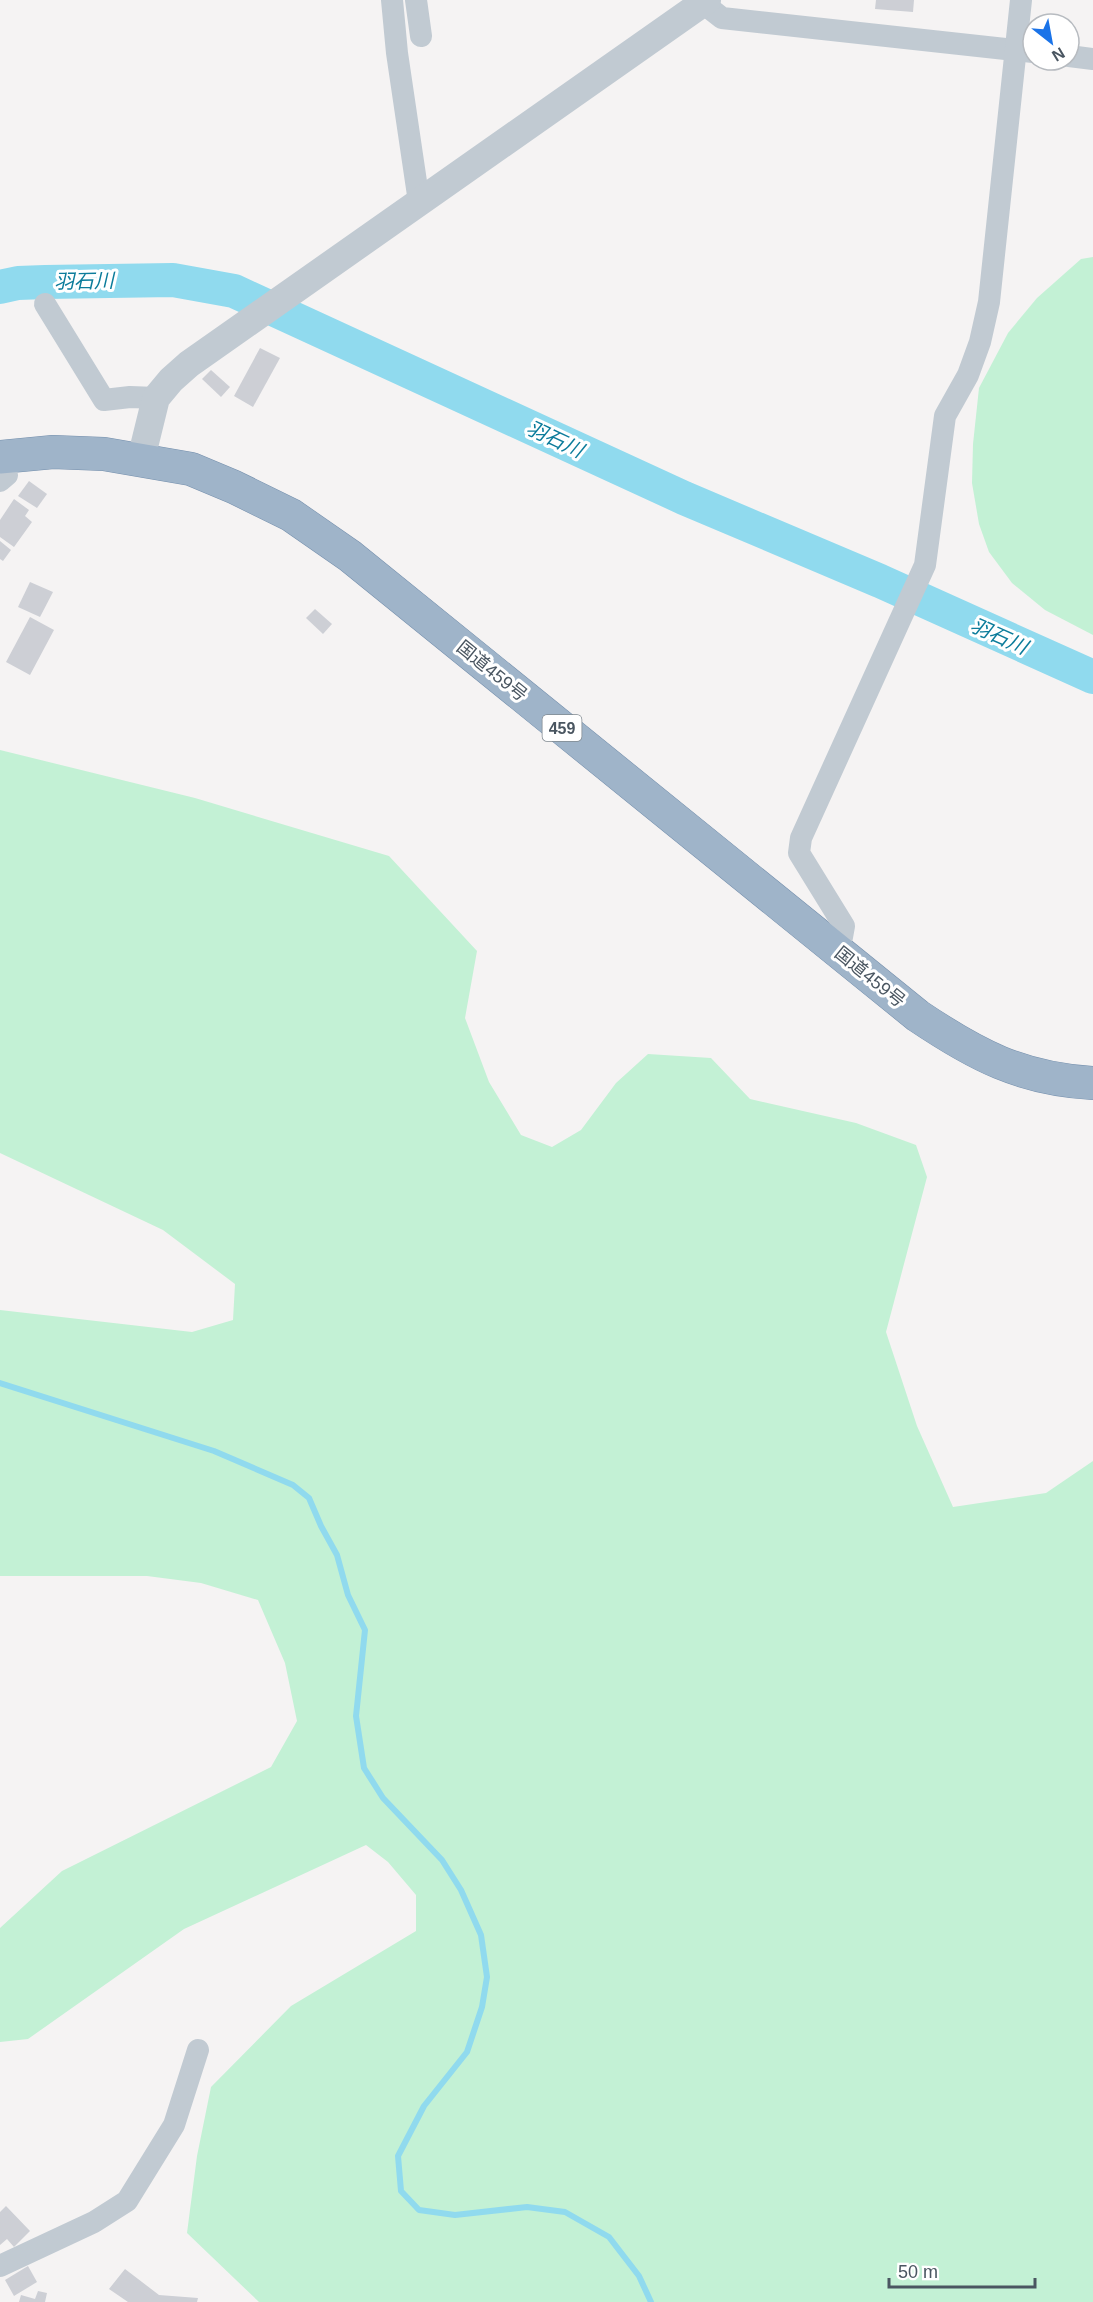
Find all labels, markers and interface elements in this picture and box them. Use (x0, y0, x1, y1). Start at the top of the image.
north arrow (1021, 12, 1081, 72)
text: N (1049, 44, 1068, 65)
water label: 羽石川 (54, 269, 116, 293)
water label: 羽石川 (523, 416, 589, 462)
water label: 羽石川 (967, 614, 1033, 659)
street label: 国道459号 (453, 637, 531, 705)
road number: 459 (542, 715, 582, 741)
street label: 国道459号 (831, 943, 909, 1011)
scale bar (889, 2251, 1034, 2289)
text: 50 m (898, 2262, 938, 2282)

